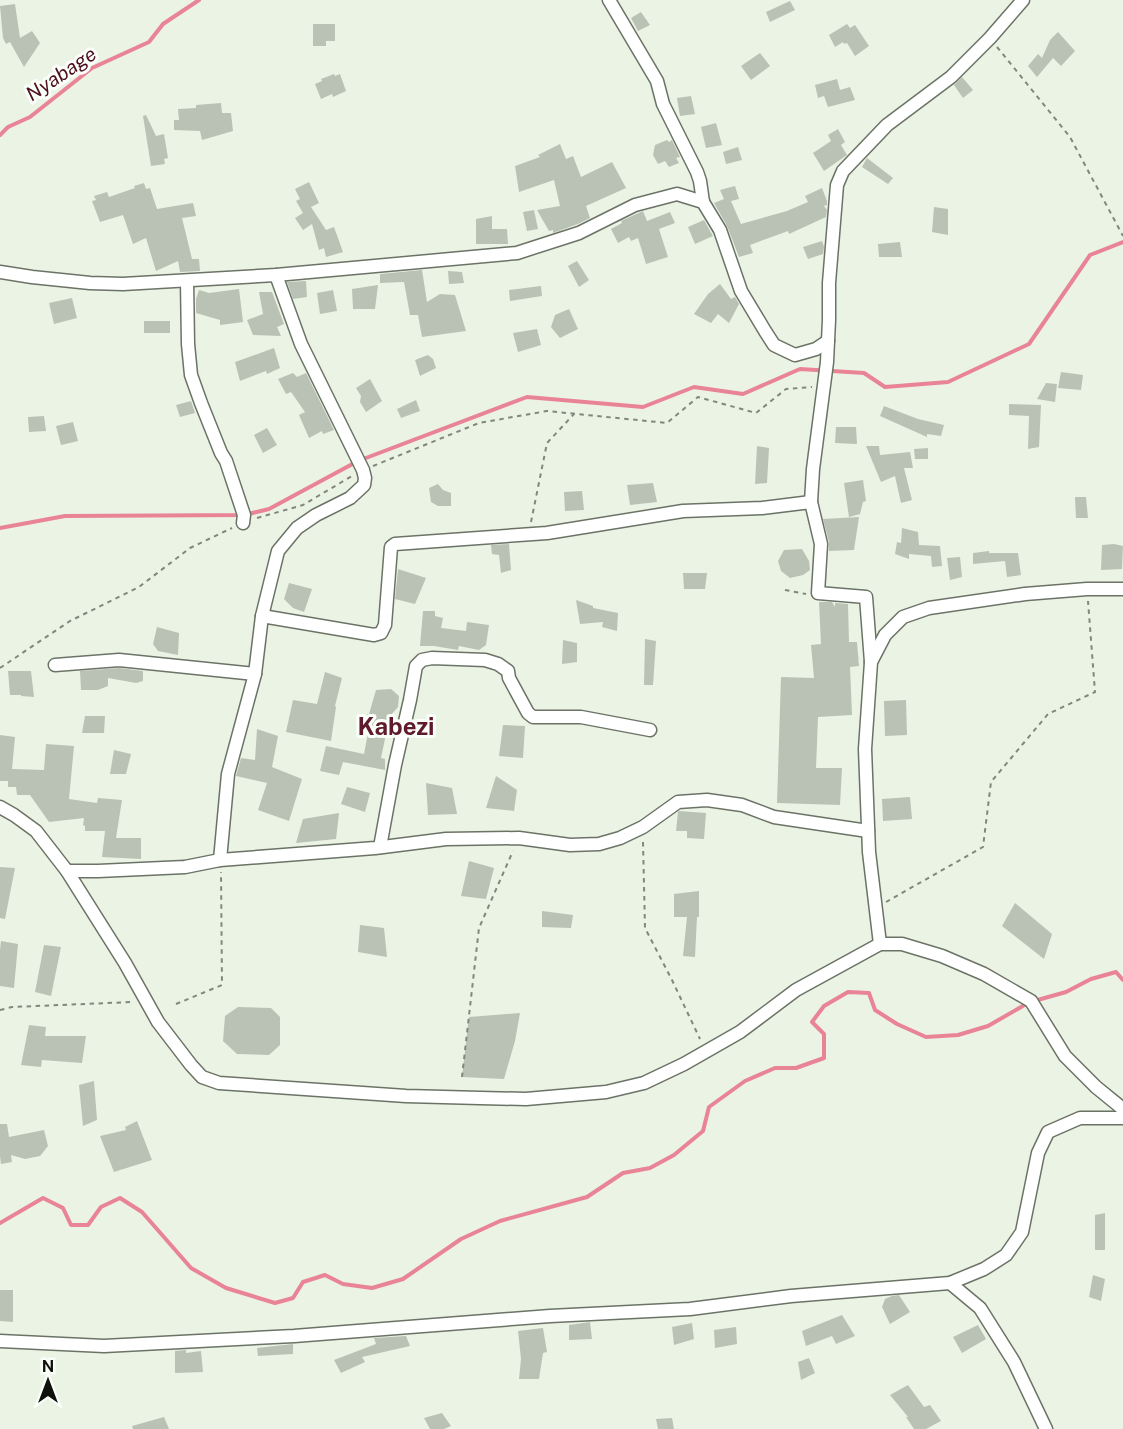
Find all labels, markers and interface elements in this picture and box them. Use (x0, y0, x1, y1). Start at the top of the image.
water label: Nyabage (21, 42, 101, 106)
district label: Kabezi (358, 712, 434, 740)
north arrow (18, 1351, 78, 1411)
text: N (42, 1357, 54, 1376)

